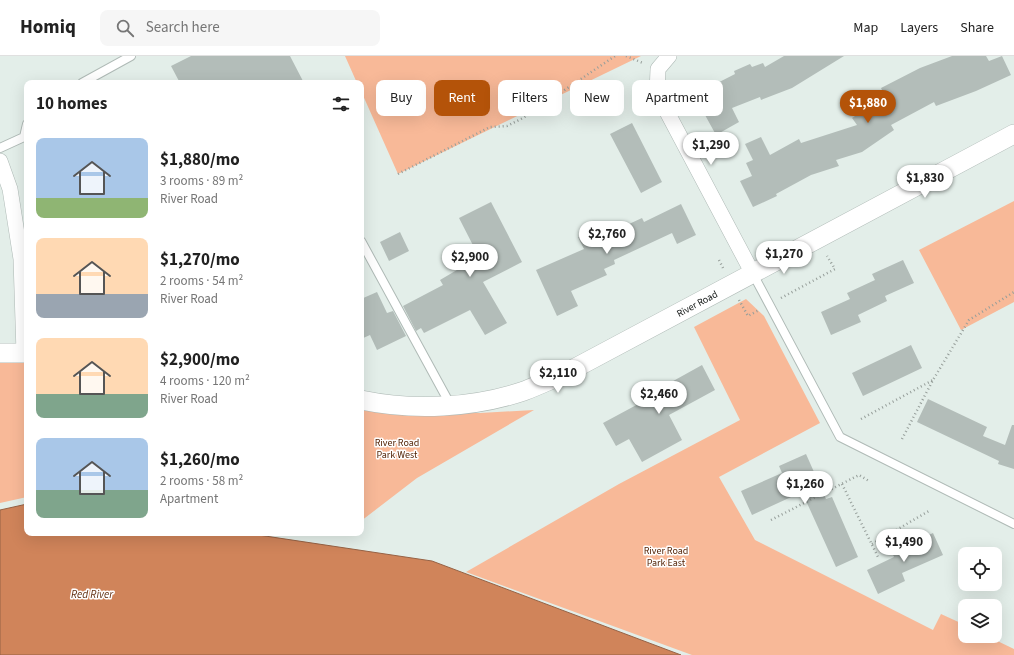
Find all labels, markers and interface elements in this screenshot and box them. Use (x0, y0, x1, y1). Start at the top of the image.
search box (100, 10, 380, 46)
text: Homiq (20, 14, 76, 41)
icon: search (114, 17, 136, 39)
text: Search here (146, 17, 220, 38)
text: Map (853, 18, 878, 38)
text: Layers (900, 18, 938, 38)
text: Share (960, 18, 994, 38)
chip: Buy (376, 80, 426, 116)
chip: Rent (434, 80, 490, 116)
chip: Filters (498, 80, 562, 116)
chip: New (570, 80, 624, 116)
chip: Apartment (632, 80, 723, 116)
pin: $1,880 (835, 90, 901, 124)
text: 10 homes (36, 92, 107, 116)
icon: filters (330, 93, 352, 115)
text: $1,880 (849, 94, 887, 112)
pin: $1,290 (678, 132, 744, 166)
text: $1,290 (692, 136, 730, 154)
text: $1,880/mo (160, 148, 240, 172)
icon: home (68, 154, 116, 202)
pin: $1,830 (892, 165, 958, 199)
text: $1,830 (906, 169, 944, 187)
text: 3 rooms · 89 m² (160, 172, 243, 190)
text: River Road (160, 190, 218, 208)
pin: $2,760 (574, 221, 640, 255)
text: $2,760 (588, 225, 626, 243)
pin: $1,270 (751, 241, 817, 275)
pin: $2,900 (437, 244, 503, 278)
text: $1,270 (765, 245, 803, 263)
text: $1,270/mo (160, 248, 240, 272)
text: $2,900 (451, 248, 489, 266)
icon: home (68, 254, 116, 302)
text: 2 rooms · 54 m² (160, 272, 243, 290)
street label: River Road (674, 287, 720, 321)
text: River Road (160, 290, 218, 308)
text: $2,900/mo (160, 348, 240, 372)
icon: home (68, 354, 116, 402)
pin: $2,110 (525, 360, 591, 394)
text: $2,110 (539, 364, 577, 382)
text: 4 rooms · 120 m² (160, 372, 250, 390)
pin: $2,460 (626, 381, 692, 415)
text: $2,460 (640, 385, 678, 403)
text: River Road (160, 390, 218, 408)
park label: River Road Park West (375, 436, 419, 462)
text: $1,260/mo (160, 448, 240, 472)
icon: home (68, 454, 116, 502)
pin: $1,260 (772, 471, 838, 505)
text: 2 rooms · 58 m² (160, 472, 243, 490)
text: $1,260 (786, 475, 824, 493)
text: Apartment (160, 490, 218, 508)
pin: $1,490 (871, 529, 937, 563)
text: $1,490 (885, 533, 923, 551)
park label: River Road Park East (644, 544, 688, 570)
map controls (958, 547, 1002, 643)
button: locate (958, 547, 1002, 591)
water label: Red River (71, 587, 114, 602)
button: layers (958, 599, 1002, 643)

